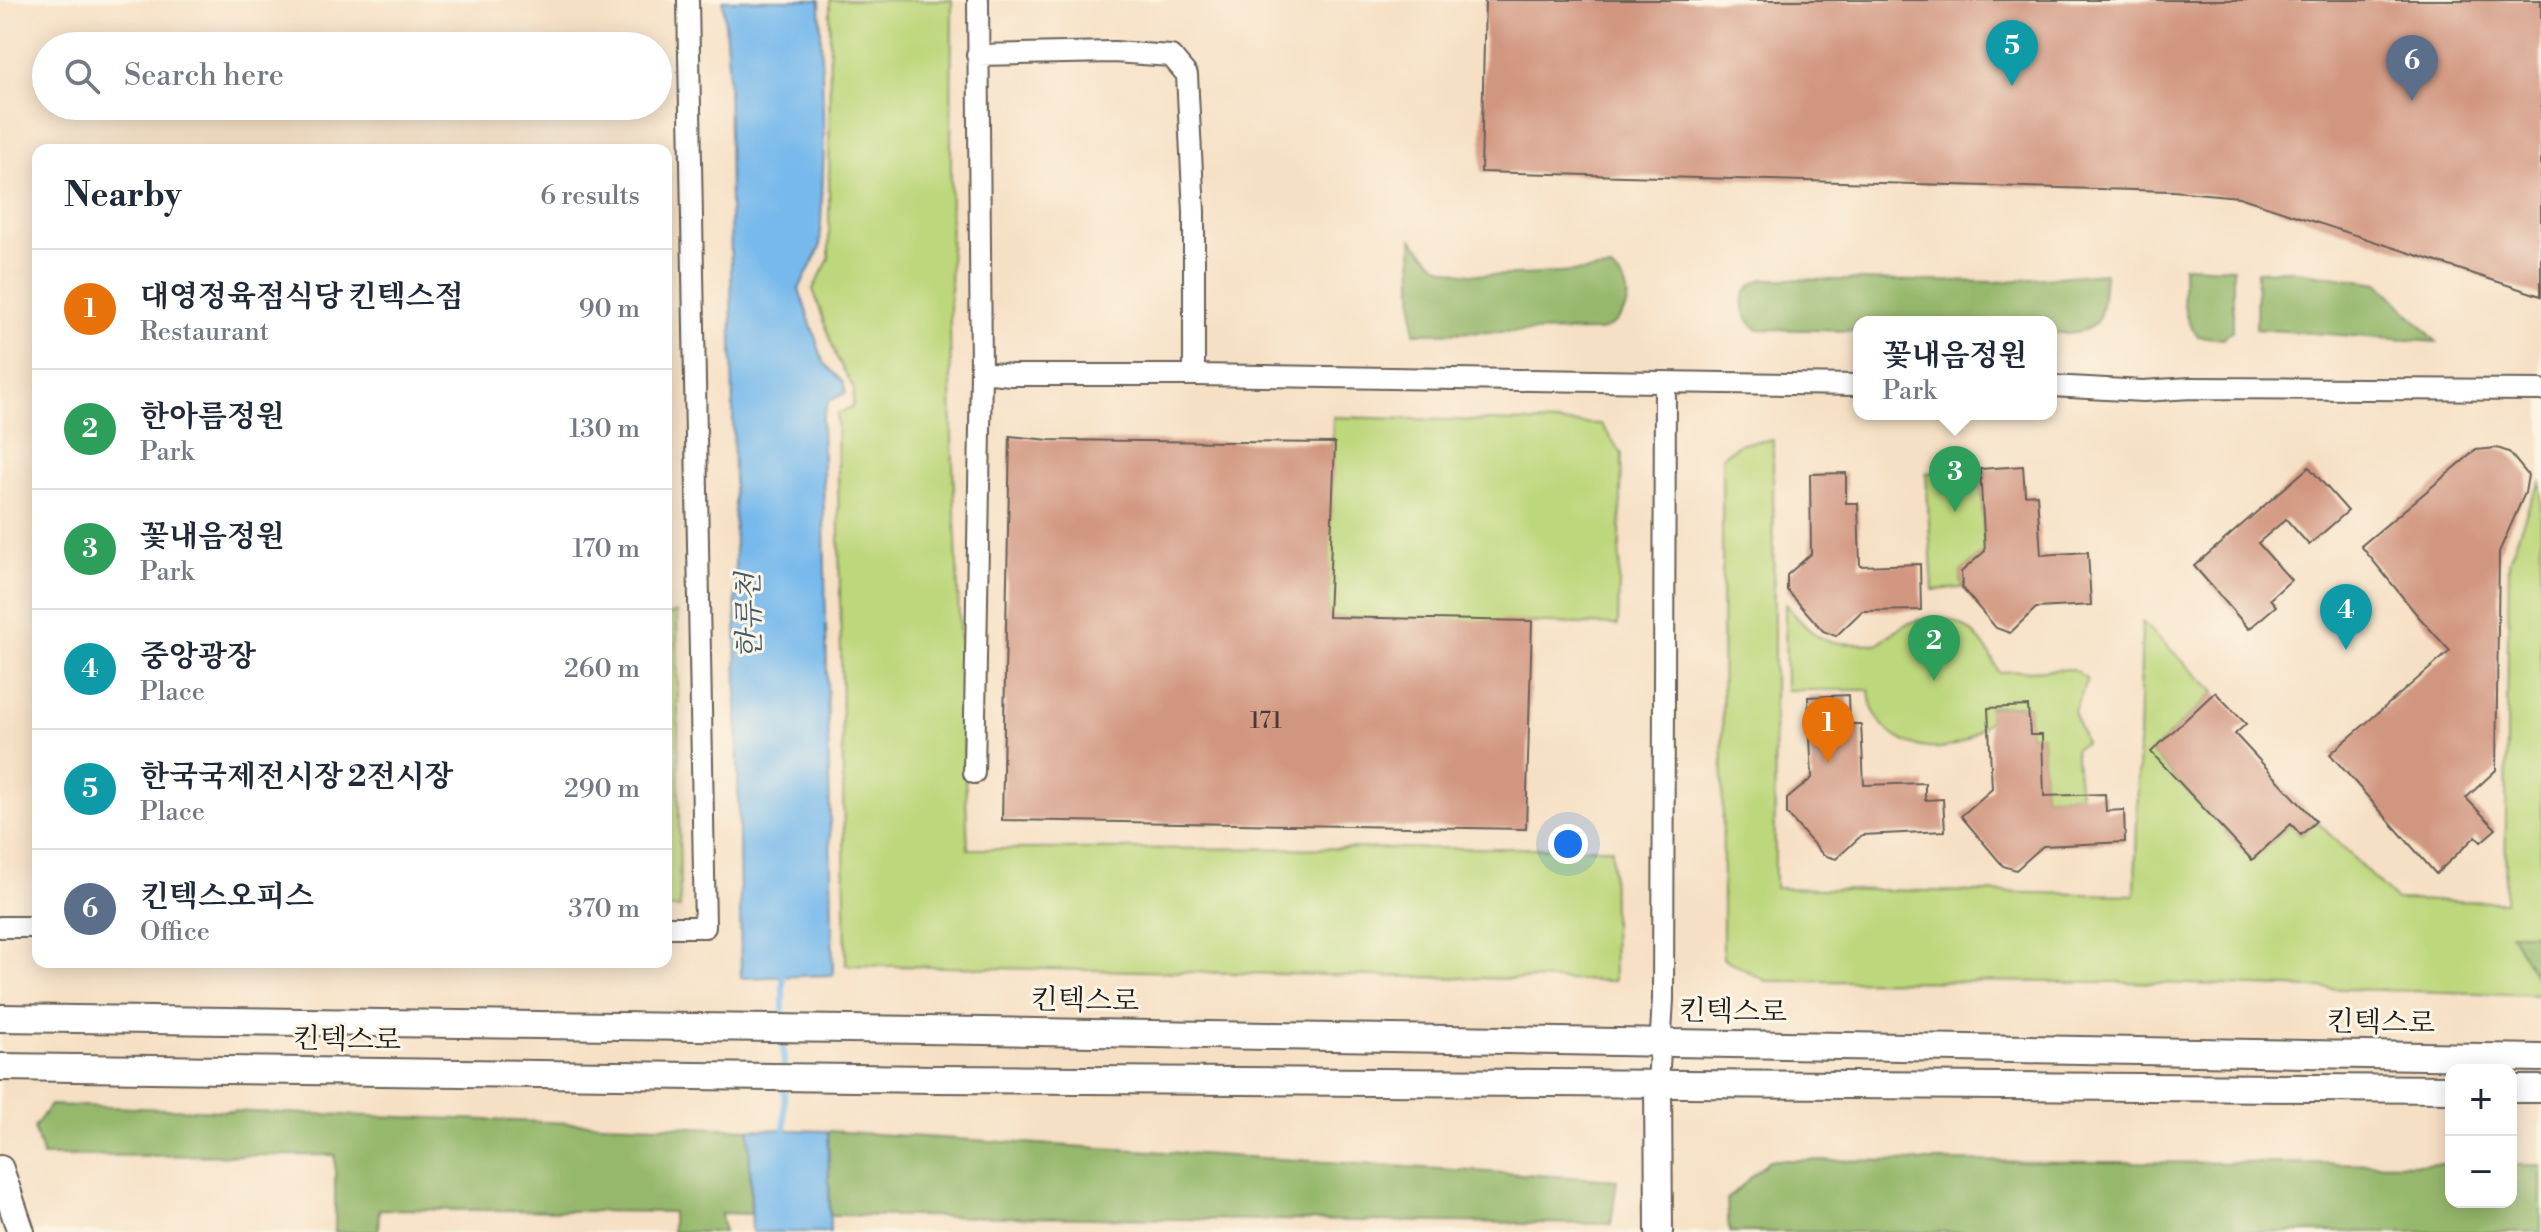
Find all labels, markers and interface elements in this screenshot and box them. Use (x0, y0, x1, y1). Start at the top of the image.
pin: 5 (1986, 20, 2038, 86)
search box (32, 32, 672, 120)
pin: 6 (2386, 35, 2438, 101)
icon: search (60, 54, 104, 98)
text: Search here (124, 57, 284, 95)
text: Nearby (64, 175, 182, 217)
text: 6 results (540, 180, 640, 212)
text: 대영정육점식당 킨텍스점 (140, 278, 464, 316)
text: 1 (84, 293, 96, 325)
text: 90 m (579, 293, 640, 325)
text: Restaurant (140, 316, 269, 348)
popup (1853, 316, 2057, 420)
text: 꽃내음정원 (1883, 337, 2027, 375)
text: Park (1883, 375, 1937, 407)
text: 한아름정원 (140, 398, 285, 436)
text: 2 (82, 413, 98, 445)
text: 130 m (569, 413, 640, 445)
text: Park (140, 436, 194, 468)
pin: 3 (1929, 446, 1981, 512)
text: 꽃내음정원 (140, 518, 285, 556)
text: 3 (82, 533, 98, 565)
text: 170 m (572, 533, 640, 565)
text: Park (140, 556, 194, 588)
water label: 한류천 (730, 570, 770, 660)
pin: 4 (2320, 584, 2372, 650)
pin: 2 (1908, 615, 1960, 681)
text: 중앙광장 (140, 638, 256, 676)
text: 4 (81, 653, 99, 685)
text: 260 m (564, 653, 640, 685)
text: Place (140, 676, 205, 708)
pin: 1 (1802, 697, 1854, 763)
house number: 171 (1250, 706, 1283, 736)
text: 한국국제전시장 2전시장 (140, 758, 453, 796)
text: 5 (82, 773, 98, 805)
text: 290 m (564, 773, 640, 805)
text: Place (140, 796, 205, 828)
your location (1548, 824, 1588, 864)
text: 킨텍스오피스 (140, 878, 314, 916)
text: 6 (82, 893, 98, 925)
text: 370 m (568, 893, 640, 925)
text: Office (140, 916, 210, 948)
street label: 킨텍스로 (1031, 983, 1139, 1019)
street label: 킨텍스로 (1679, 994, 1787, 1030)
street label: 킨텍스로 (2327, 1005, 2435, 1041)
street label: 킨텍스로 (293, 1022, 401, 1058)
map controls (2445, 1064, 2517, 1208)
button: + (2445, 1064, 2517, 1136)
button: − (2445, 1136, 2517, 1208)

